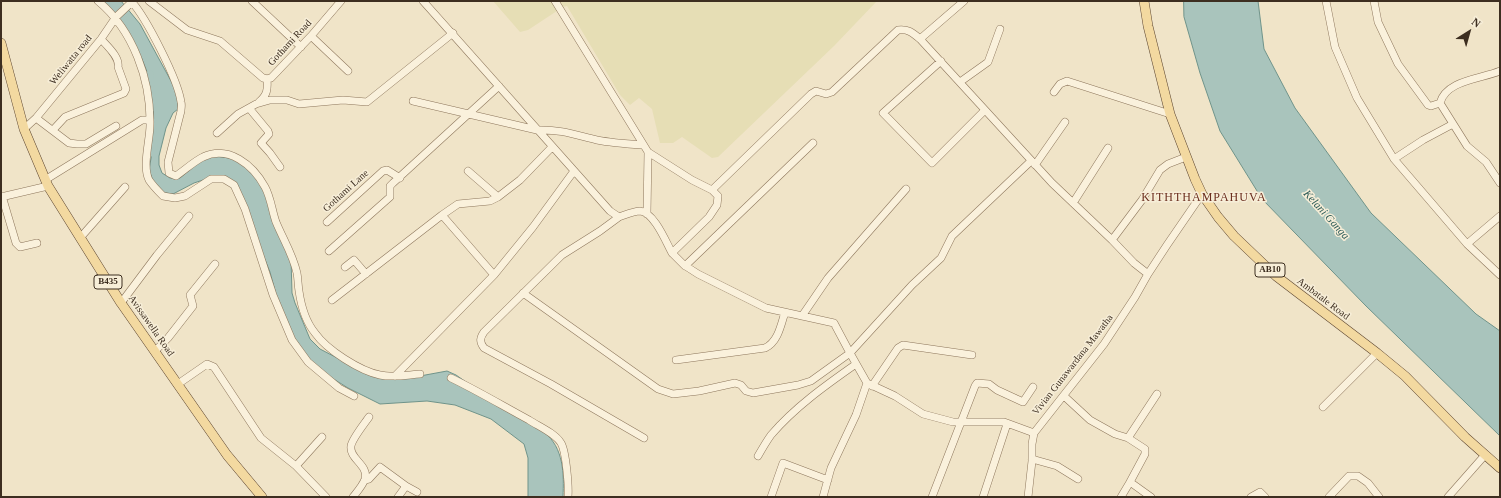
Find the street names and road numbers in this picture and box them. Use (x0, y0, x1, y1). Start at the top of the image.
street label: Gothami Road (266, 17, 314, 69)
street label: Weliwatta road (47, 33, 95, 87)
street label: Gothami Lane (321, 167, 371, 215)
road number: AB10 (1255, 263, 1285, 277)
road number: B435 (94, 275, 122, 289)
street label: Ambatale Road (1294, 275, 1352, 323)
street label: Avissawella Road (126, 293, 176, 359)
street label: Vivian Gunawardana Mawatha (1030, 312, 1116, 418)

